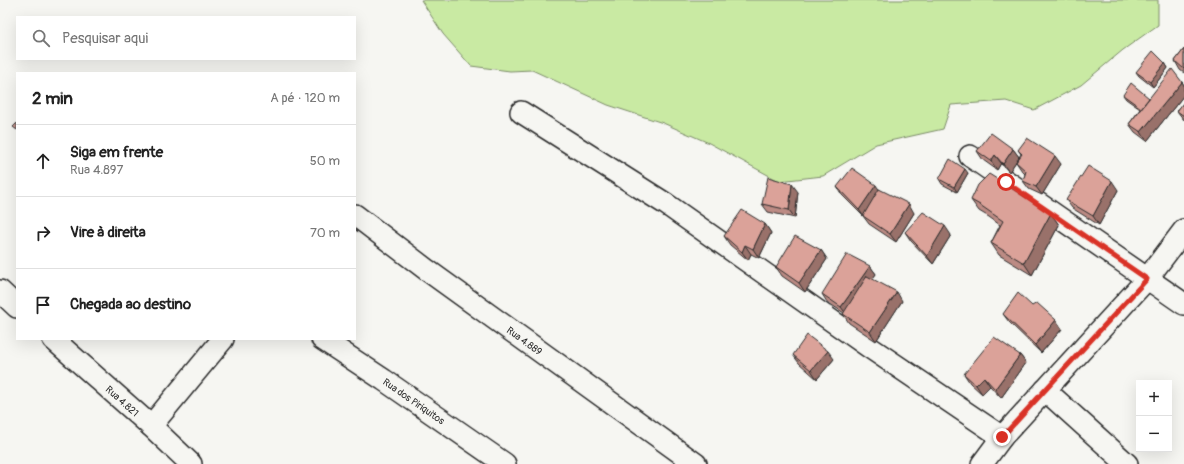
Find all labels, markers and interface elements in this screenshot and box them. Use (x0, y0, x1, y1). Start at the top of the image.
search box (16, 16, 356, 60)
icon: search (30, 27, 52, 49)
text: Pesquisar aqui (62, 29, 148, 48)
text: 2 min (32, 88, 73, 109)
text: A pé · 120 m (270, 90, 340, 106)
text: Siga em frente (70, 143, 163, 162)
icon: ahead (32, 150, 54, 172)
text: 50 m (310, 153, 340, 169)
text: Rua 4.897 (70, 162, 123, 178)
route start (997, 173, 1015, 191)
icon: right (32, 222, 54, 244)
text: Vire à direita (70, 223, 146, 242)
text: 70 m (310, 225, 340, 241)
icon: arrive (32, 294, 54, 316)
text: Chegada ao destino (70, 295, 191, 314)
street label: Rua 4.889 (504, 324, 544, 358)
street label: Rua dos Piriquitos (380, 376, 447, 428)
map controls (1136, 380, 1172, 452)
button: + (1136, 380, 1172, 416)
street label: Rua 4.821 (103, 384, 141, 419)
button: − (1136, 416, 1172, 452)
route end (993, 428, 1011, 446)

